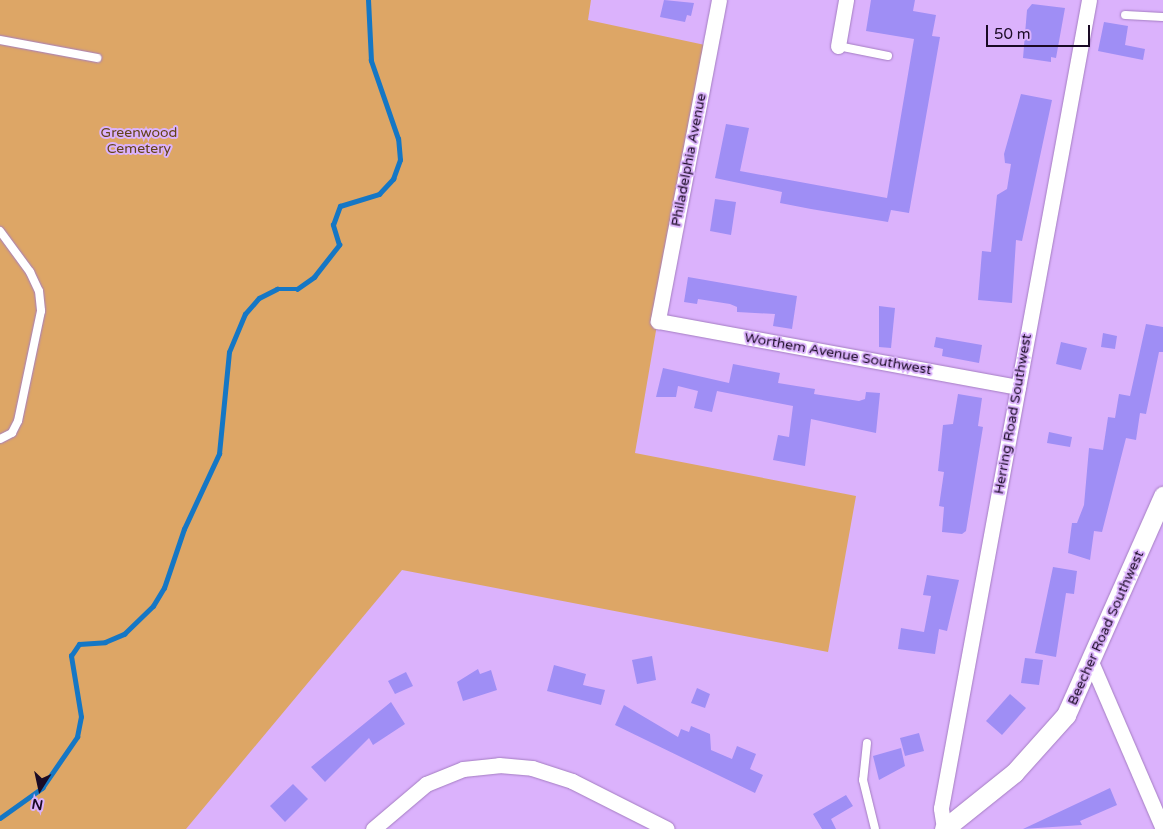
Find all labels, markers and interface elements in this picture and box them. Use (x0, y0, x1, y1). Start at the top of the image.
scale bar (988, 15, 1092, 47)
text: 50 m (994, 25, 1031, 43)
street label: Philadelphia Avenue (668, 92, 710, 228)
park label: Greenwood Cemetery (101, 125, 177, 158)
street label: Worthem Avenue Southwest (743, 329, 933, 379)
street label: Herring Road Southwest (991, 332, 1035, 496)
street label: Beecher Road Southwest (1064, 548, 1148, 708)
north arrow (15, 764, 65, 814)
text: N (30, 795, 44, 814)

